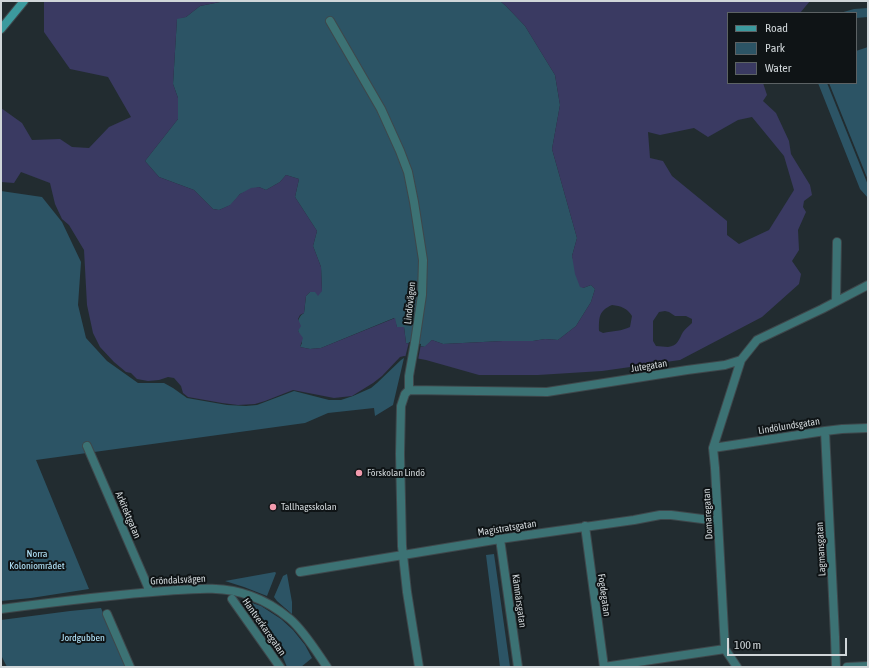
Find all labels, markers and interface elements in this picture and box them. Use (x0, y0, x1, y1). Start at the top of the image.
legend (727, 12, 857, 84)
text: Road (765, 21, 788, 35)
text: Park (765, 41, 785, 55)
text: Water (765, 61, 791, 75)
street label: Lindövägen (402, 281, 418, 325)
street label: Jutegatan (630, 357, 668, 375)
street label: Lindölundsgatan (757, 415, 821, 437)
place label: Förskolan Lindö (367, 467, 425, 479)
marker: Förskolan Lindö (354, 468, 364, 478)
street label: Domaregatan (701, 488, 715, 540)
street label: Arkitektgatan (113, 490, 143, 540)
place label: Tallhagsskolan (281, 501, 337, 513)
marker: Tallhagsskolan (268, 502, 278, 512)
street label: Magistratsgatan (477, 517, 537, 539)
street label: Lagmansgatan (814, 522, 828, 576)
park label: Norra Koloniområdet (9, 548, 65, 572)
street label: Gröndalsvägen (150, 573, 206, 587)
street label: Fogdegatan (595, 573, 613, 617)
street label: Kämnärsgatan (509, 574, 529, 628)
street label: Hantverkaregatan (240, 596, 288, 658)
scale bar (729, 630, 849, 656)
park label: Jordgubben (61, 632, 105, 644)
text: 100 m (734, 638, 761, 652)

